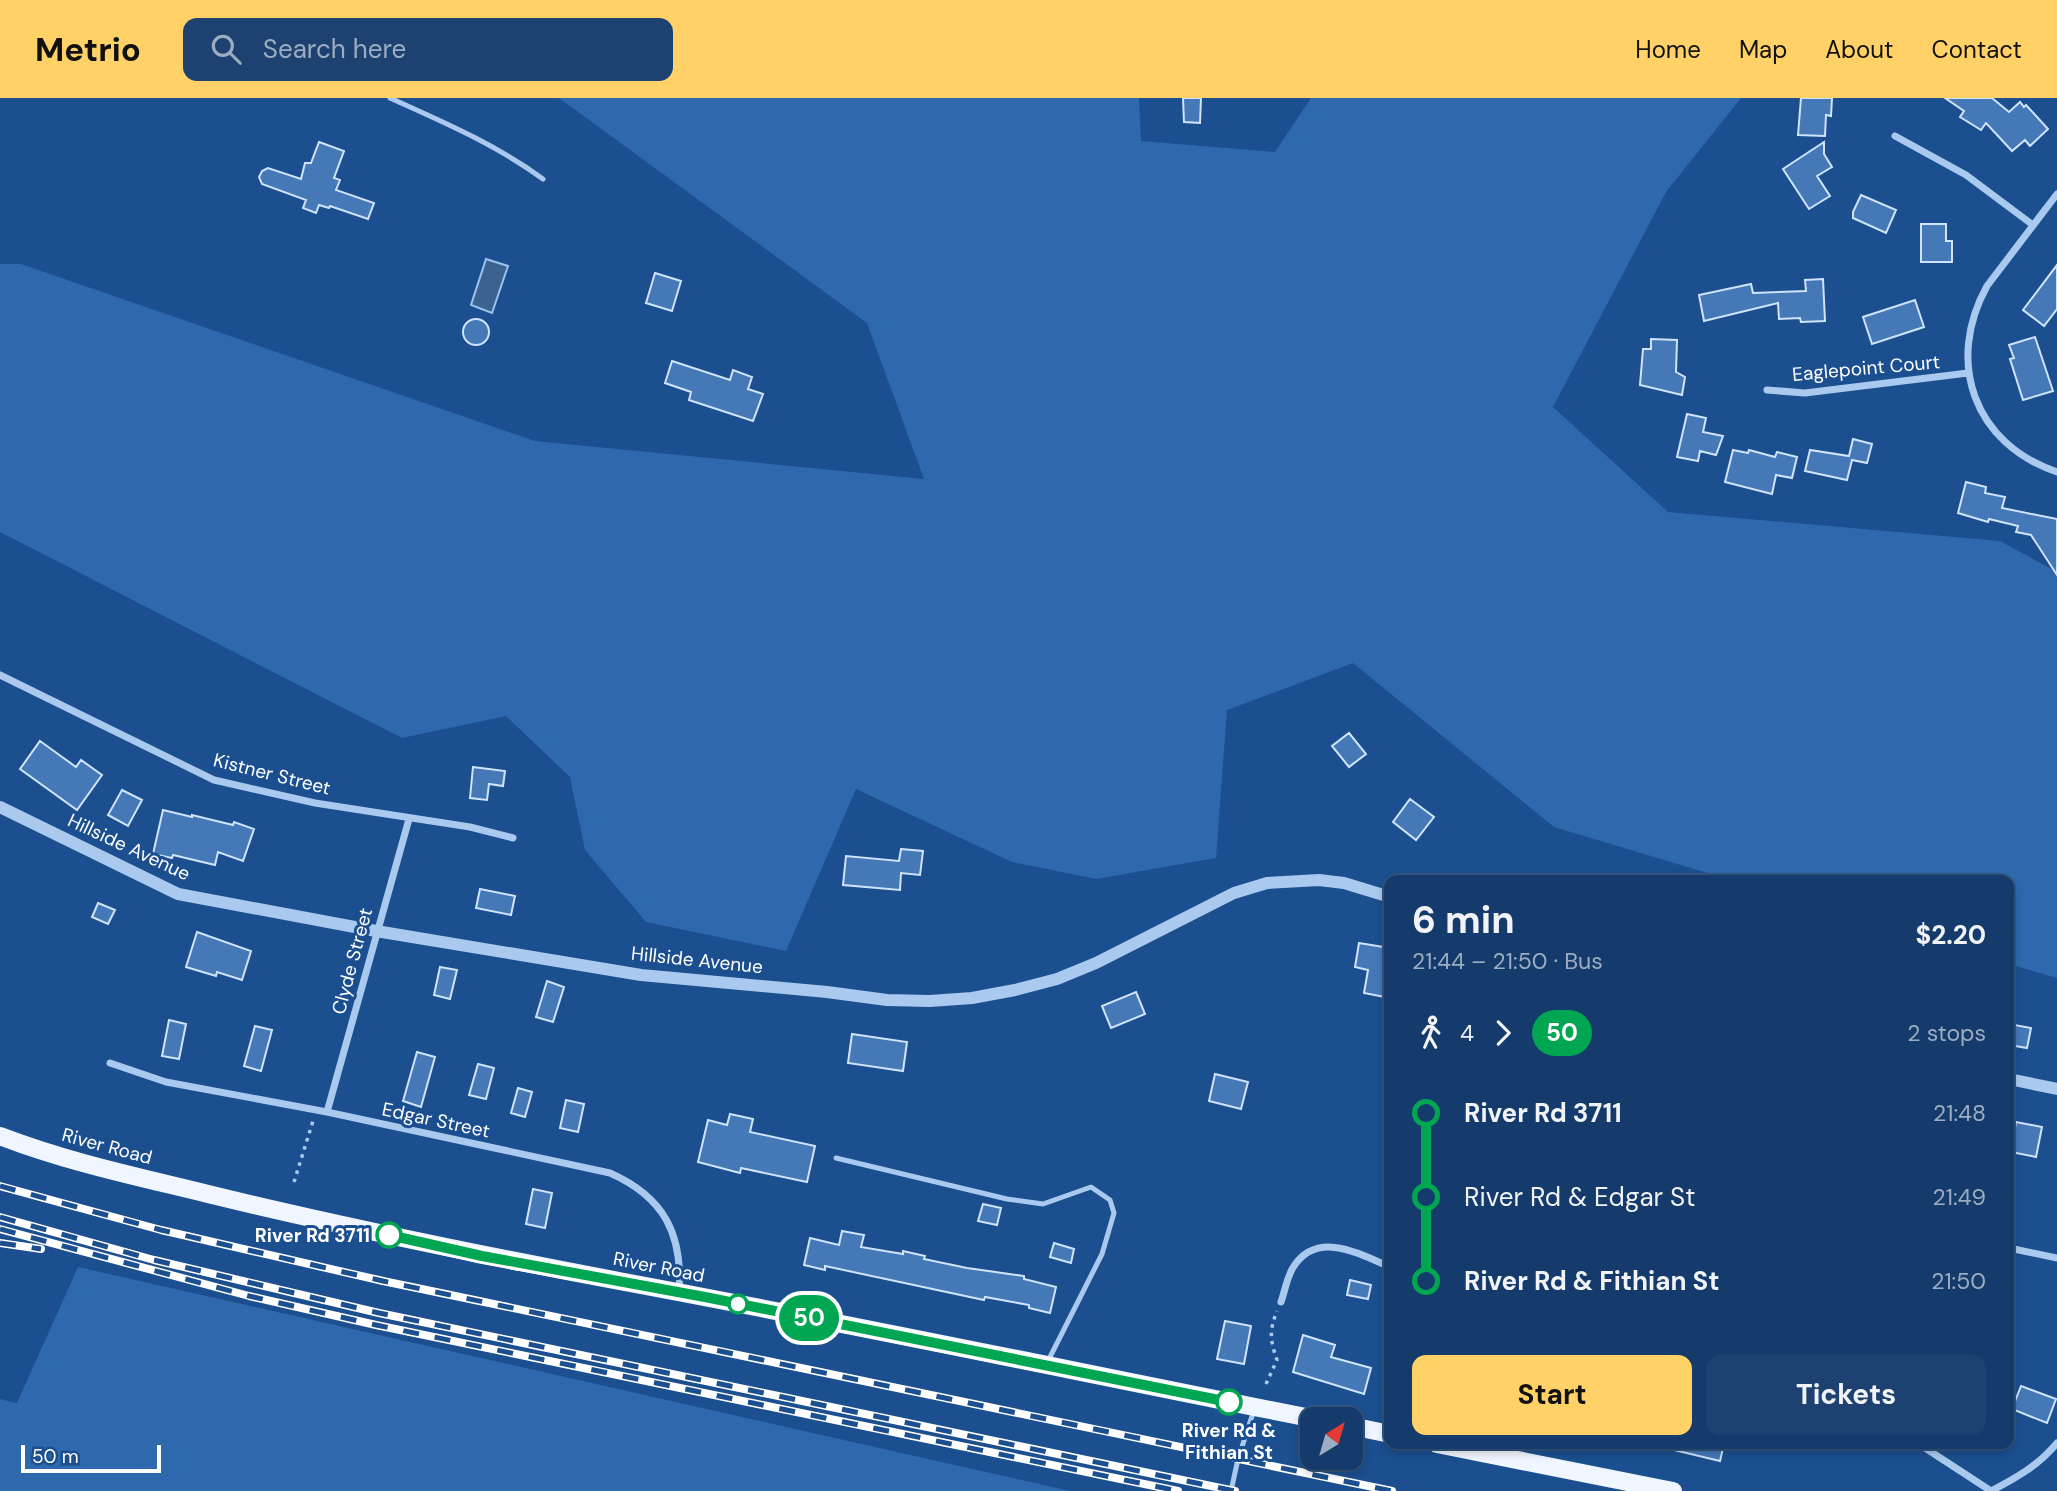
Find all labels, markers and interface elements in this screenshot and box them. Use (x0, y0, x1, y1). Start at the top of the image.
search box (183, 18, 673, 81)
text: Metrio (35, 28, 141, 71)
icon: search (207, 30, 245, 68)
text: Search here (263, 32, 406, 66)
text: Home (1635, 34, 1701, 65)
text: Map (1739, 34, 1787, 65)
text: About (1825, 34, 1894, 65)
text: Contact (1932, 34, 2022, 65)
street label: Eaglepoint Court (1791, 349, 1941, 387)
street label: Kistner Street (211, 747, 333, 801)
street label: Hillside Avenue (64, 808, 194, 886)
text: 6 min (1412, 895, 1515, 945)
street label: Clyde Street (326, 905, 378, 1017)
text: $2.20 (1916, 918, 1986, 952)
street label: Hillside Avenue (630, 941, 764, 979)
text: 21:44 – 21:50 · Bus (1412, 946, 1603, 976)
icon: walk (1412, 1014, 1450, 1052)
icon: forward (1484, 1014, 1522, 1052)
text: 50 (1546, 1017, 1578, 1048)
text: 4 (1460, 1018, 1474, 1048)
text: 2 stops (1907, 1018, 1986, 1048)
street label: Edgar Street (380, 1096, 492, 1144)
text: River Rd 3711 (1464, 1096, 1622, 1130)
text: 21:48 (1933, 1098, 1986, 1128)
street label: River Road (59, 1122, 155, 1170)
text: River Rd & Edgar St (1464, 1180, 1695, 1214)
text: 21:49 (1933, 1182, 1986, 1212)
marker: River Rd 3711 (376, 1222, 402, 1248)
place label: River Rd 3711 (255, 1223, 370, 1248)
street label: River Road (611, 1246, 707, 1288)
text: River Rd & Fithian St (1464, 1264, 1720, 1298)
text: 21:50 (1931, 1266, 1986, 1296)
unlabelled marker (728, 1294, 748, 1314)
line badge: 50 (778, 1295, 840, 1341)
text: 50 (793, 1302, 825, 1333)
button: Start (1412, 1355, 1692, 1435)
button: Tickets (1706, 1355, 1986, 1435)
marker: River Rd & Fithian St (1216, 1389, 1242, 1415)
north arrow (1300, 1407, 1363, 1470)
map controls (1300, 1407, 1363, 1470)
place label: River Rd & Fithian St (1182, 1418, 1276, 1465)
scale bar (21, 1442, 161, 1474)
text: 50 m (32, 1444, 79, 1469)

